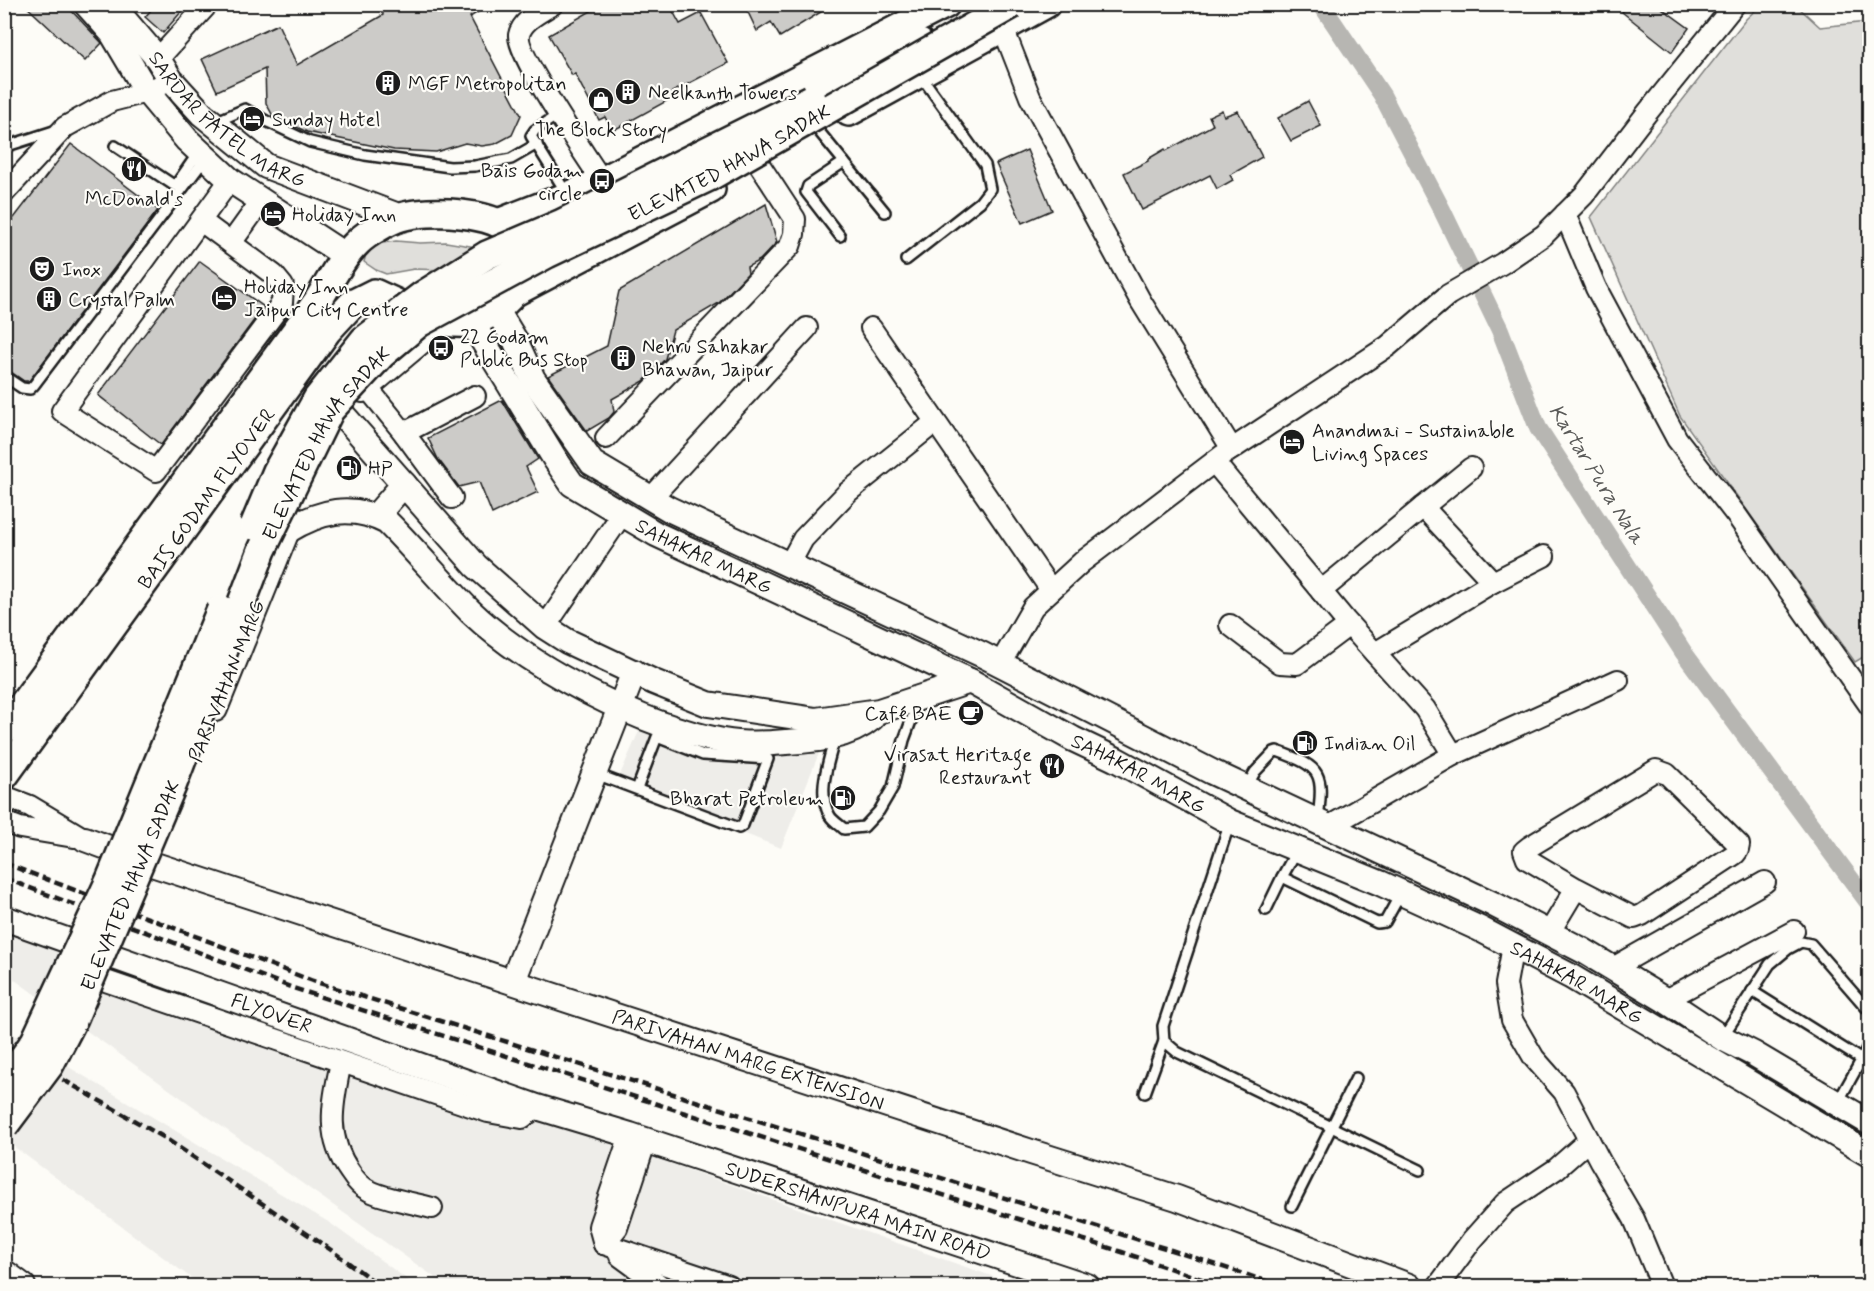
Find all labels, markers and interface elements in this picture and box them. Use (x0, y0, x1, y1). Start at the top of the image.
street label: SARDAR PATEL MARG (142, 46, 309, 195)
building icon: MGF Metropolitan (373, 68, 403, 98)
place label: MGF Metropolitan (408, 71, 567, 98)
building icon: Neelkanth Towers (613, 77, 643, 107)
place label: Neelkanth Towers (648, 80, 797, 107)
shop icon: The Block Story (586, 85, 616, 115)
street label: ELEVATED HAWA SADAK (624, 98, 836, 229)
hotel icon: Sunday Hotel (237, 104, 267, 134)
place label: Sunday Hotel (272, 107, 380, 134)
place label: The Block Story (535, 117, 667, 144)
restaurant icon: McDonald's (119, 154, 149, 184)
place label: Bais Godam circle (481, 158, 582, 208)
bus stop icon: Bais Godam circle (587, 166, 617, 196)
place label: McDonald's (85, 186, 183, 213)
hotel icon: Holiday Inn (258, 199, 288, 229)
place label: Holiday Inn (292, 202, 396, 229)
theatre icon: Inox (27, 254, 57, 284)
place label: Inox (62, 257, 101, 284)
place label: Holiday Inn Jaipur City Centre (244, 274, 409, 324)
hotel icon: Holiday Inn Jaipur City Centre (209, 283, 239, 313)
building icon: Crystal Palm (34, 284, 64, 314)
place label: Crystal Palm (68, 287, 175, 314)
place label: 22 Godam Public Bus Stop (460, 324, 588, 374)
bus stop icon: 22 Godam Public Bus Stop (426, 333, 456, 363)
place label: Nehru Sahakar Bhawan, Jaipur (642, 334, 773, 384)
street label: ELEVATED HAWA SADAK (257, 341, 397, 545)
building icon: Nehru Sahakar Bhawan, Jaipur (608, 343, 638, 373)
water label: Kartar Pura Nala (1542, 399, 1651, 551)
street label: BAIS GODAM FLYOVER (132, 403, 282, 595)
place label: Anandmai - Sustainable Living Spaces (1312, 418, 1515, 468)
hotel icon: Anandmai - Sustainable Living Spaces (1277, 427, 1307, 457)
fuel station icon: HP (334, 453, 364, 483)
place label: HP (368, 456, 393, 483)
street label: SAHAKAR MARG (630, 513, 776, 601)
street label: PARIVAHAN MARG (183, 597, 272, 766)
cafe icon: Café BAE (956, 698, 986, 728)
place label: Café BAE (864, 701, 952, 728)
street label: SAHAKAR MARG (1066, 728, 1210, 821)
fuel station icon: Indian Oil (1290, 728, 1320, 758)
place label: Indian Oil (1324, 731, 1415, 758)
place label: Virasat Heritage Restaurant (884, 742, 1032, 792)
restaurant icon: Virasat Heritage Restaurant (1037, 751, 1067, 781)
street label: ELEVATED HAWA SADAK (75, 776, 188, 995)
fuel station icon: Bharat Petroleum (828, 783, 858, 813)
place label: Bharat Petroleum (670, 786, 824, 813)
street label: SAHAKAR MARG (1505, 935, 1647, 1031)
street label: FLYOVER (227, 988, 315, 1041)
street label: PARIVAHAN MARG EXTENSION (608, 1004, 887, 1118)
street label: SUDERSHANPURA MAIN ROAD (722, 1155, 994, 1268)

